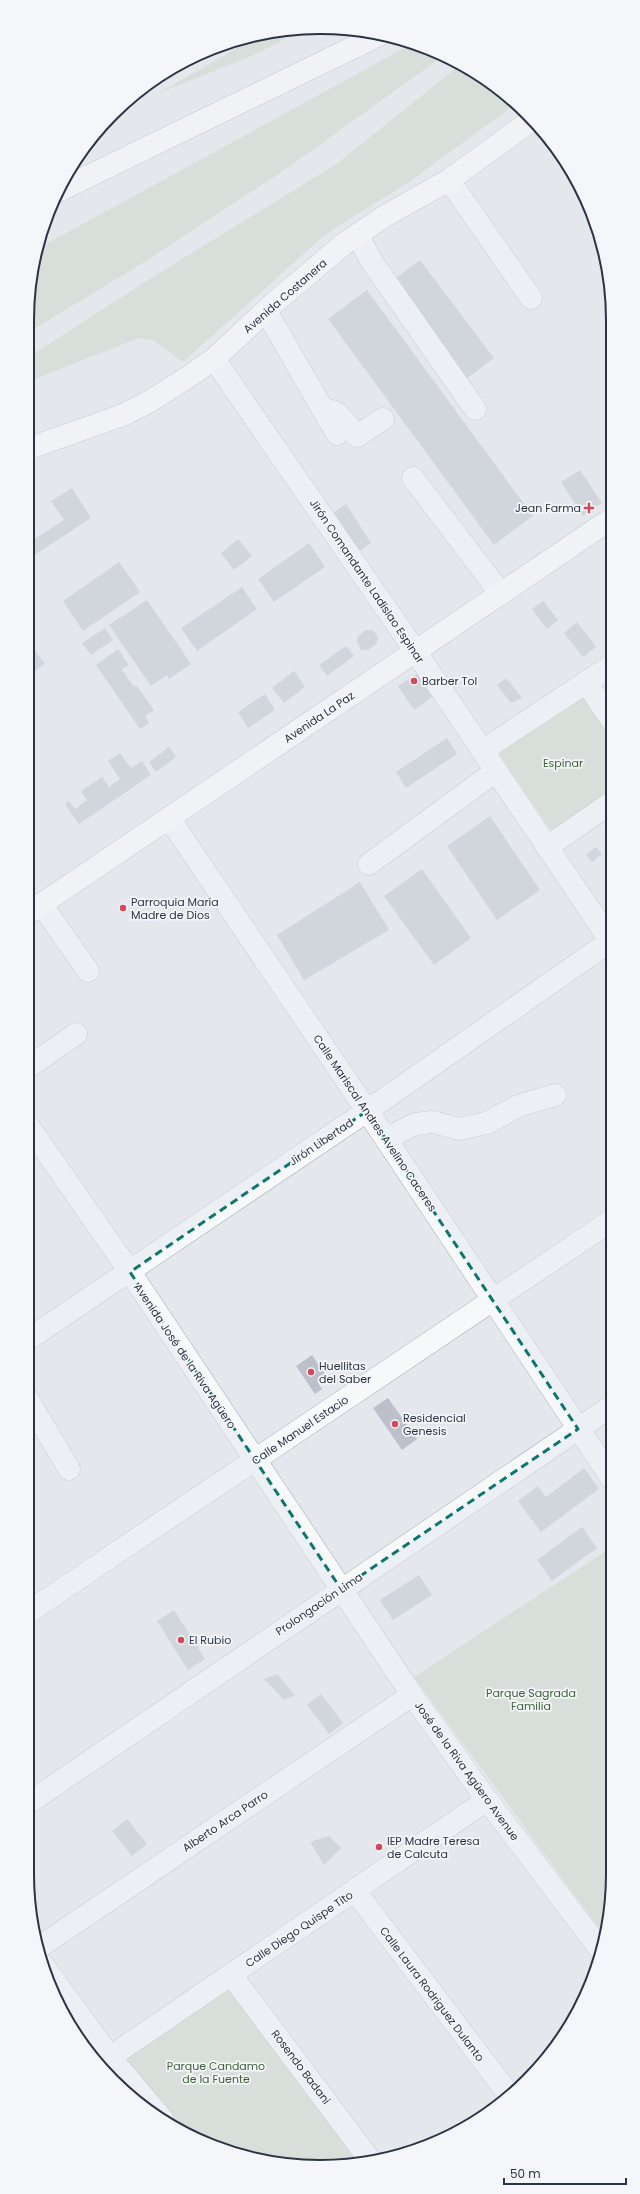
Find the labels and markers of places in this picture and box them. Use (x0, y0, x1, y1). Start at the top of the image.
place label: Jean Farma (515, 500, 581, 516)
marker: Jean Farma (584, 503, 594, 513)
place label: Barber Tol (422, 673, 477, 689)
marker: Barber Tol (409, 676, 419, 686)
place label: Parroquia María Madre de Dios (131, 894, 219, 923)
marker: Parroquia María Madre de Dios (118, 903, 128, 913)
place label: Huellitas del Saber (319, 1358, 371, 1387)
marker: Huellitas del Saber (306, 1367, 316, 1377)
place label: Residencial Genesis (403, 1410, 466, 1439)
marker: Residencial Genesis (390, 1419, 400, 1429)
place label: El Rubio (189, 1632, 231, 1648)
marker: El Rubio (176, 1635, 186, 1645)
place label: IEP Madre Teresa de Calcuta (387, 1833, 480, 1862)
marker: IEP Madre Teresa de Calcuta (374, 1842, 384, 1852)

